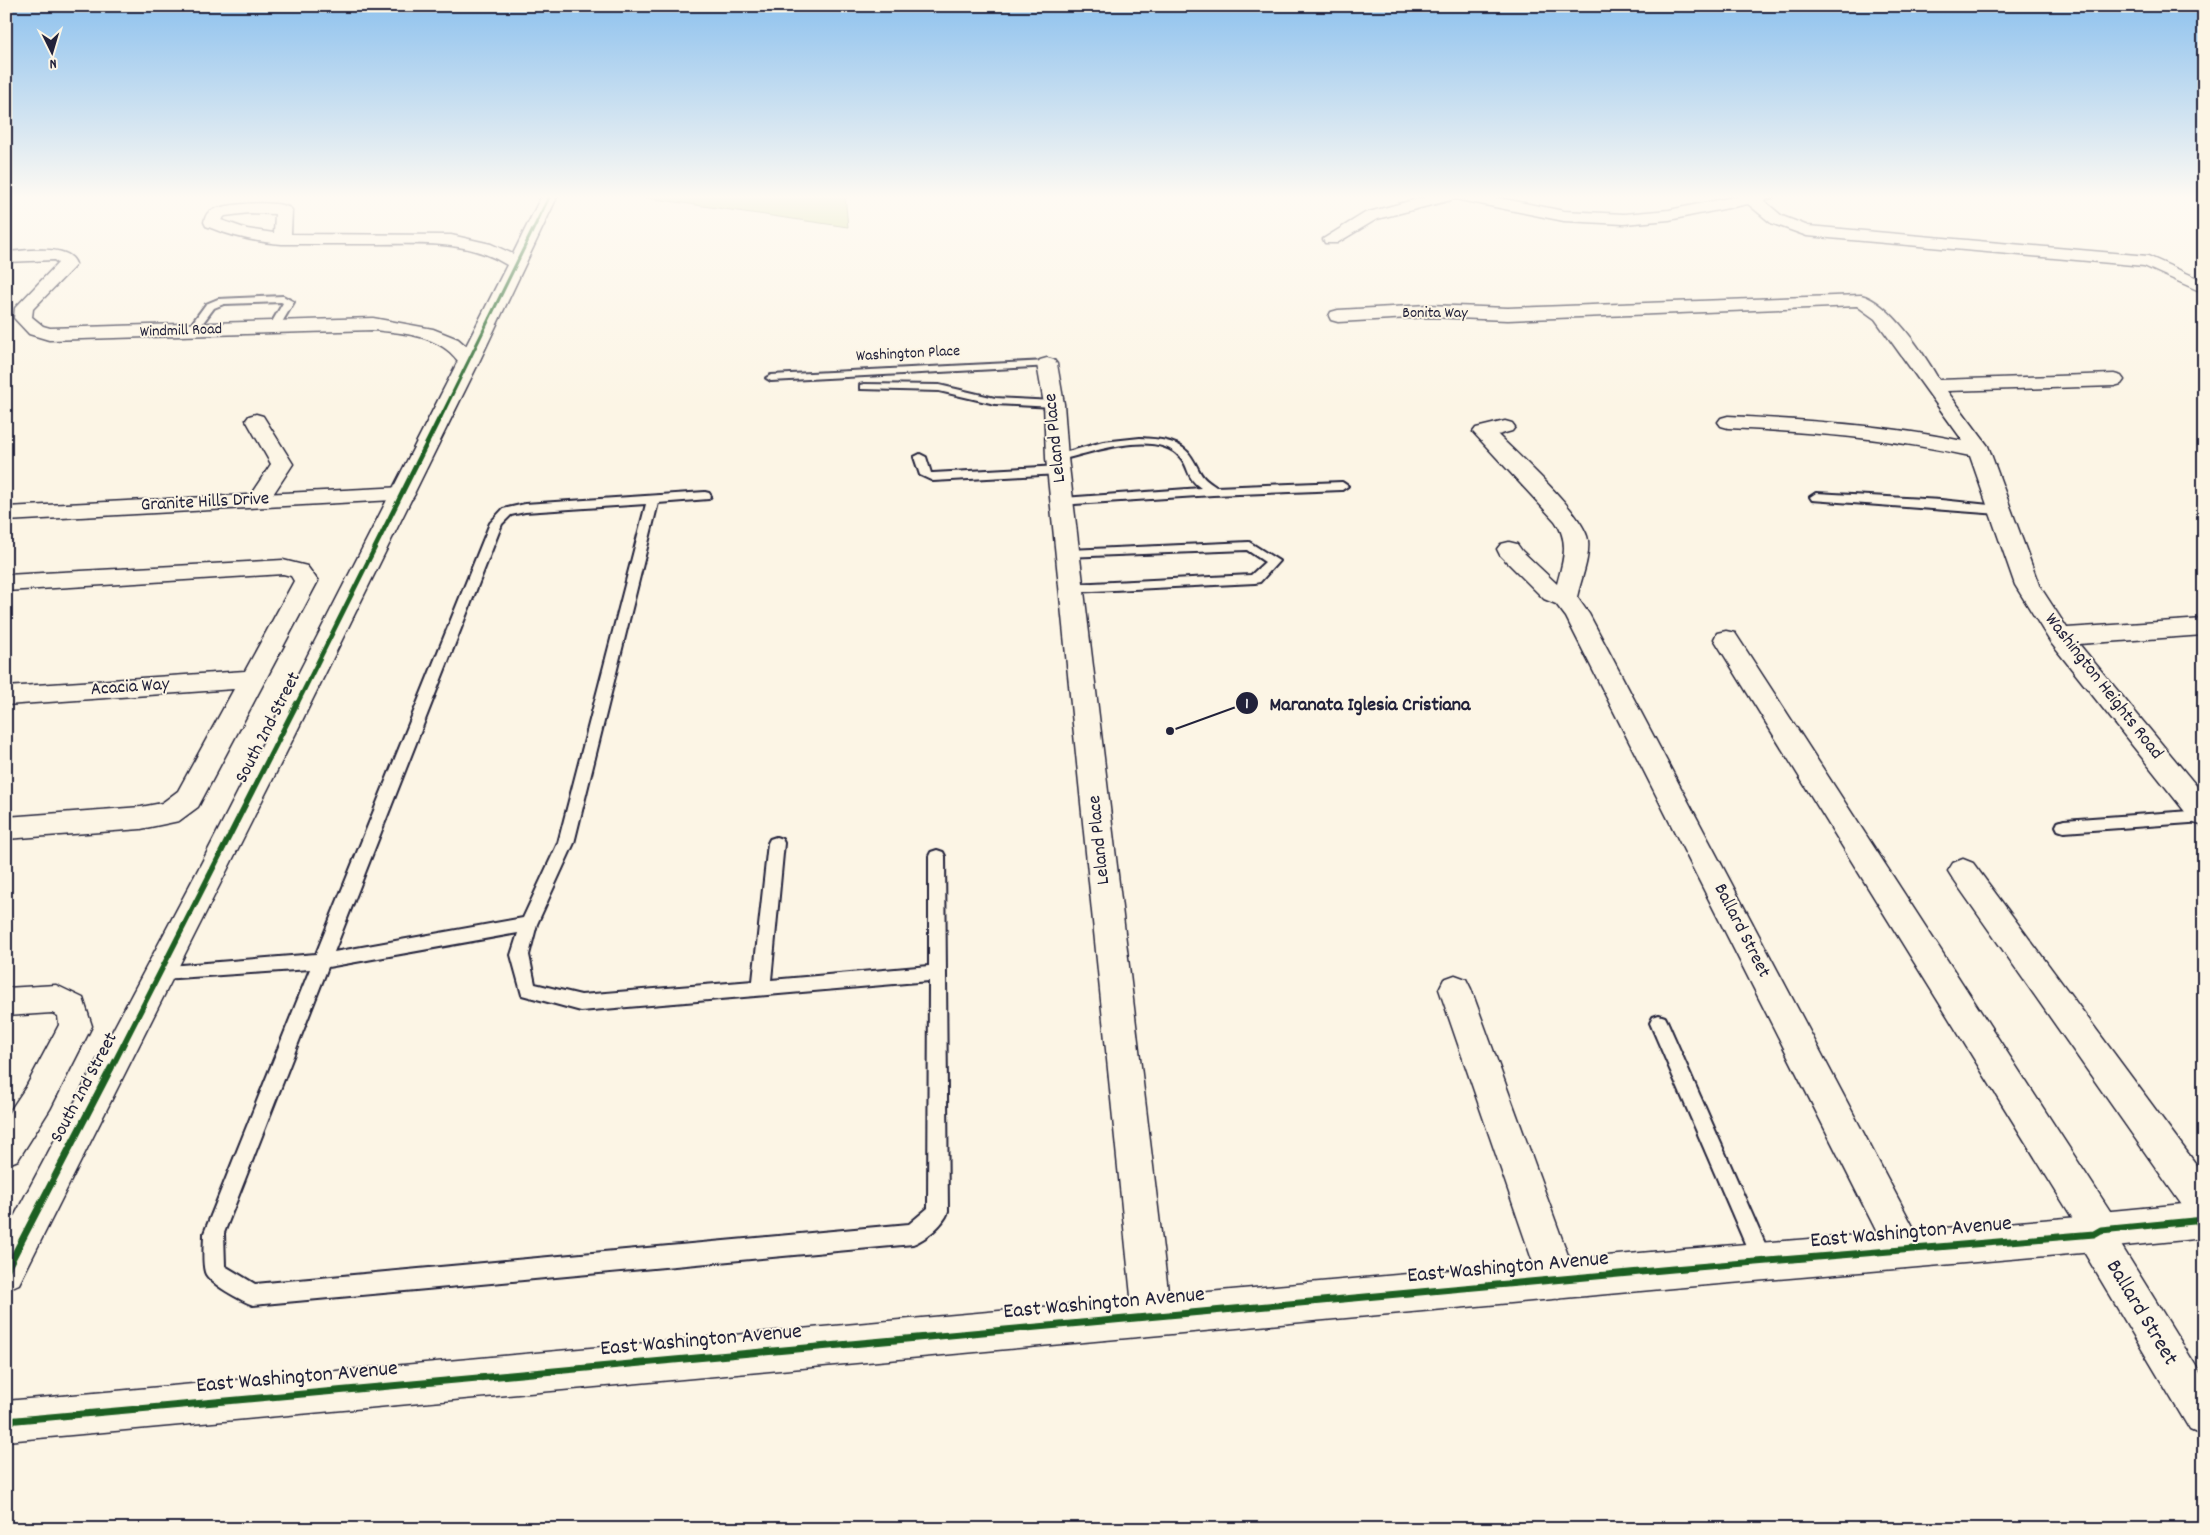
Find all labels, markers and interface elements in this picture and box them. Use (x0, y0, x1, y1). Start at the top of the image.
north arrow (28, 28, 78, 78)
text: N (49, 53, 57, 73)
street label: Bonita Way (1402, 302, 1468, 325)
street label: Windmill Road (140, 318, 222, 344)
street label: Washington Place (855, 340, 961, 368)
street label: Leland Place (1038, 392, 1074, 484)
street label: Granite Hills Drive (140, 486, 270, 520)
street label: Washington Heights Road (2037, 608, 2169, 766)
street label: South 2nd Street (229, 668, 309, 788)
street label: Acacia Way (90, 672, 171, 704)
callout: Maranata Iglesia Cristiana (1234, 686, 1480, 721)
text: Maranata Iglesia Cristiana (1270, 692, 1471, 720)
text: 1 (1245, 694, 1249, 716)
street label: Leland Place (1082, 794, 1118, 886)
street label: Ballard Street (1706, 879, 1776, 983)
street label: South 2nd Street (45, 1028, 125, 1148)
street label: East Washington Avenue (1809, 1209, 2013, 1257)
street label: East Washington Avenue (1406, 1244, 1610, 1292)
street label: Ballard Street (2097, 1254, 2185, 1372)
street label: East Washington Avenue (1002, 1280, 1206, 1328)
street label: East Washington Avenue (599, 1317, 803, 1365)
street label: East Washington Avenue (195, 1354, 399, 1402)

